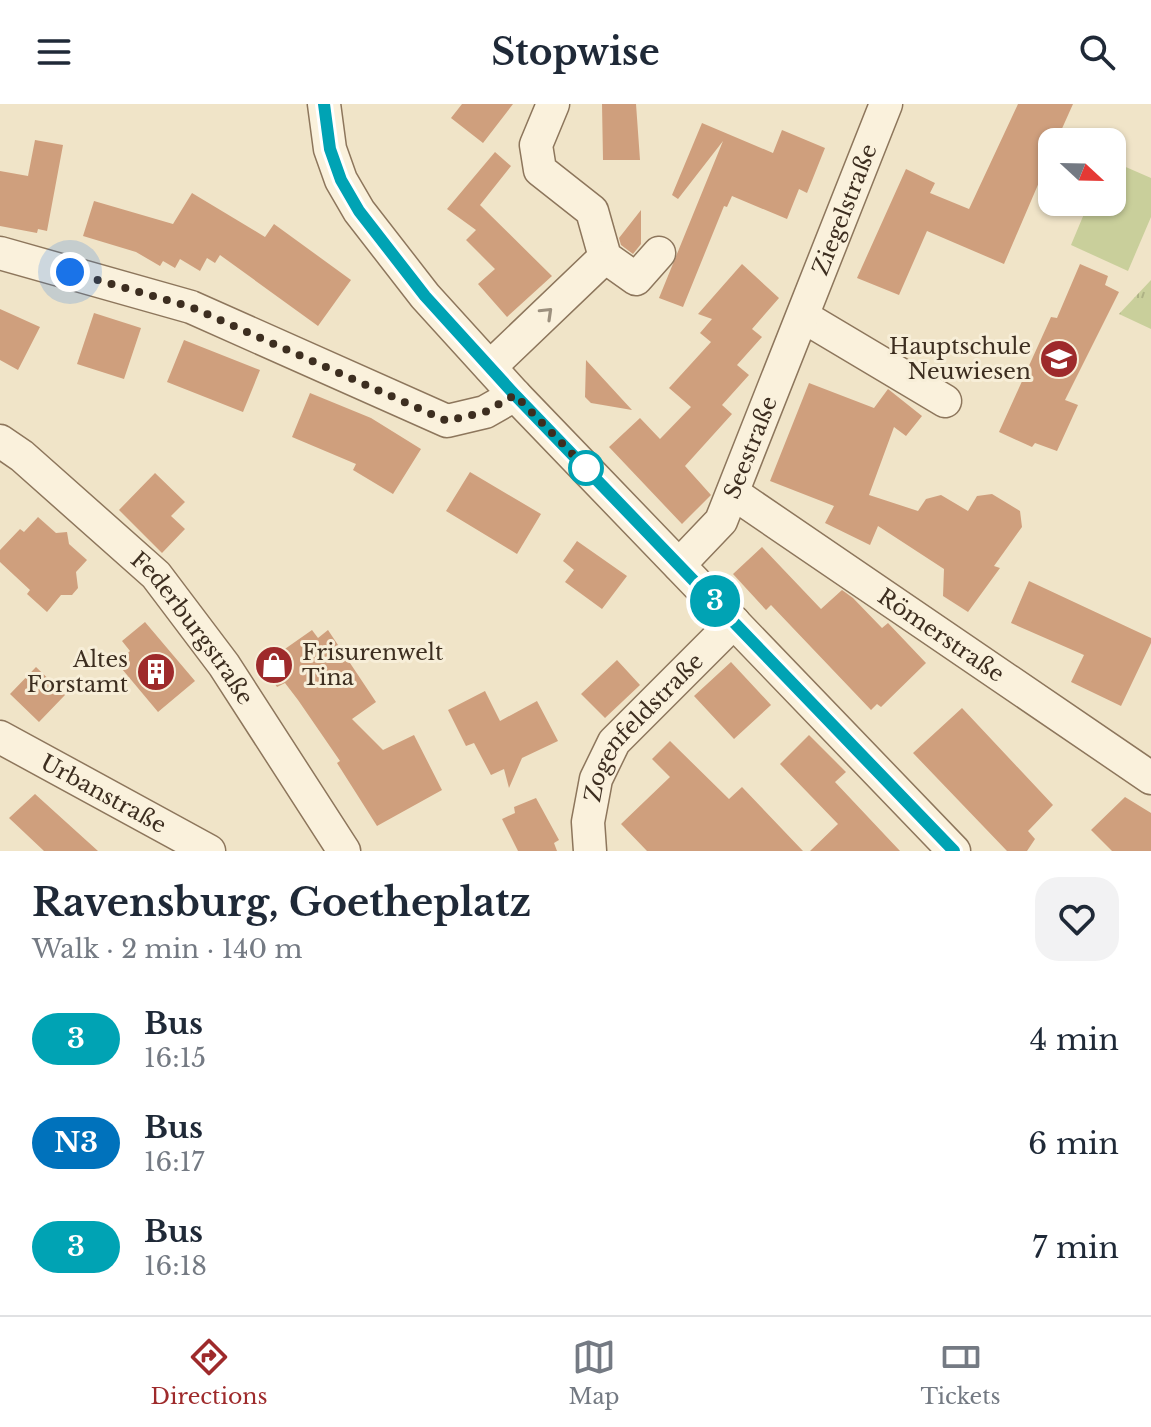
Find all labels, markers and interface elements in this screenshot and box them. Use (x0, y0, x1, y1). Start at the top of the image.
icon: menu (32, 30, 76, 74)
text: Stopwise (491, 30, 660, 75)
icon: search (1075, 30, 1119, 74)
north arrow (1038, 128, 1126, 216)
map controls (1038, 128, 1126, 216)
street label: Ziegelstraße (806, 140, 882, 279)
your location (50, 252, 90, 292)
one-way arrow (537, 308, 552, 322)
place label: Hauptschule Neuwiesen (889, 333, 1031, 385)
school or university icon: Hauptschule Neuwiesen (1038, 338, 1080, 380)
street label: Seestraße (718, 392, 783, 503)
unlabelled marker (569, 451, 603, 485)
street label: Federburgstraße (126, 546, 259, 710)
line badge: 3 (689, 575, 741, 627)
street label: Römerstraße (873, 582, 1010, 687)
text: 3 (706, 583, 724, 618)
place label: Frisurenwelt Tina (302, 639, 444, 691)
shop icon: Frisurenwelt Tina (253, 644, 295, 686)
place label: Altes Forstamt (27, 646, 129, 698)
street label: Zogenfeldstraße (579, 647, 709, 804)
building icon: Altes Forstamt (135, 651, 177, 693)
street label: Urbanstraße (36, 748, 171, 839)
button: heart (1035, 877, 1119, 961)
text: Ravensburg, Goetheplatz (32, 879, 531, 926)
text: Walk · 2 min · 140 m (32, 933, 302, 965)
text: Bus (144, 1005, 203, 1042)
text: 3 (67, 1021, 85, 1056)
text: 4 min (1030, 1021, 1119, 1058)
text: 16:15 (144, 1042, 206, 1074)
text: Bus (144, 1109, 203, 1146)
text: N3 (54, 1125, 98, 1160)
text: 6 min (1028, 1125, 1119, 1162)
text: 16:17 (144, 1146, 204, 1178)
text: Bus (144, 1213, 203, 1250)
text: 3 (67, 1229, 85, 1264)
text: 7 min (1032, 1229, 1119, 1266)
text: 16:18 (144, 1250, 207, 1282)
tab: Directions (151, 1335, 267, 1410)
tab: Map (568, 1335, 620, 1410)
tab: Tickets (921, 1335, 1001, 1410)

